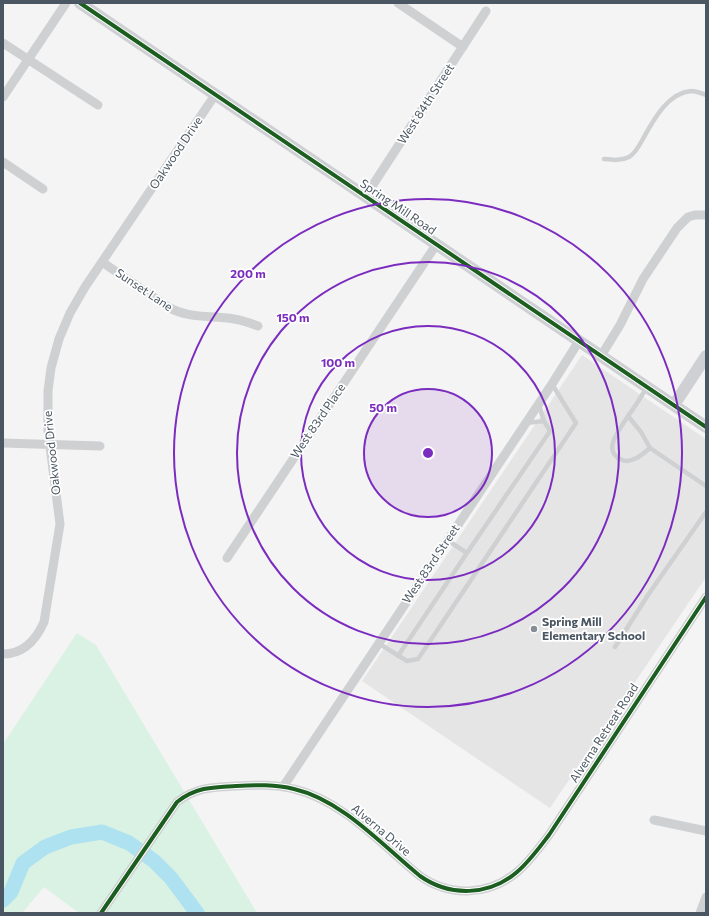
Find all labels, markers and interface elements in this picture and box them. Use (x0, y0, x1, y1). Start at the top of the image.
street label: West 84th Street (394, 61, 456, 146)
street label: Oakwood Drive (146, 113, 205, 191)
street label: Spring Mill Road (358, 176, 439, 237)
street label: Sunset Lane (113, 265, 176, 313)
text: 200 m (230, 266, 266, 280)
text: 150 m (276, 310, 310, 324)
text: 100 m (321, 355, 355, 369)
street label: West 83rd Place (287, 380, 347, 461)
text: 50 m (369, 400, 397, 414)
street label: Oakwood Drive (40, 410, 62, 496)
centre of rings (421, 446, 435, 460)
street label: West 83rd Street (399, 521, 462, 606)
place label: Spring Mill Elementary School (542, 614, 645, 642)
marker: Spring Mill Elementary School (529, 624, 539, 634)
street label: Alverna Retreat Road (566, 680, 640, 785)
street label: Alverna Drive (349, 800, 414, 858)

